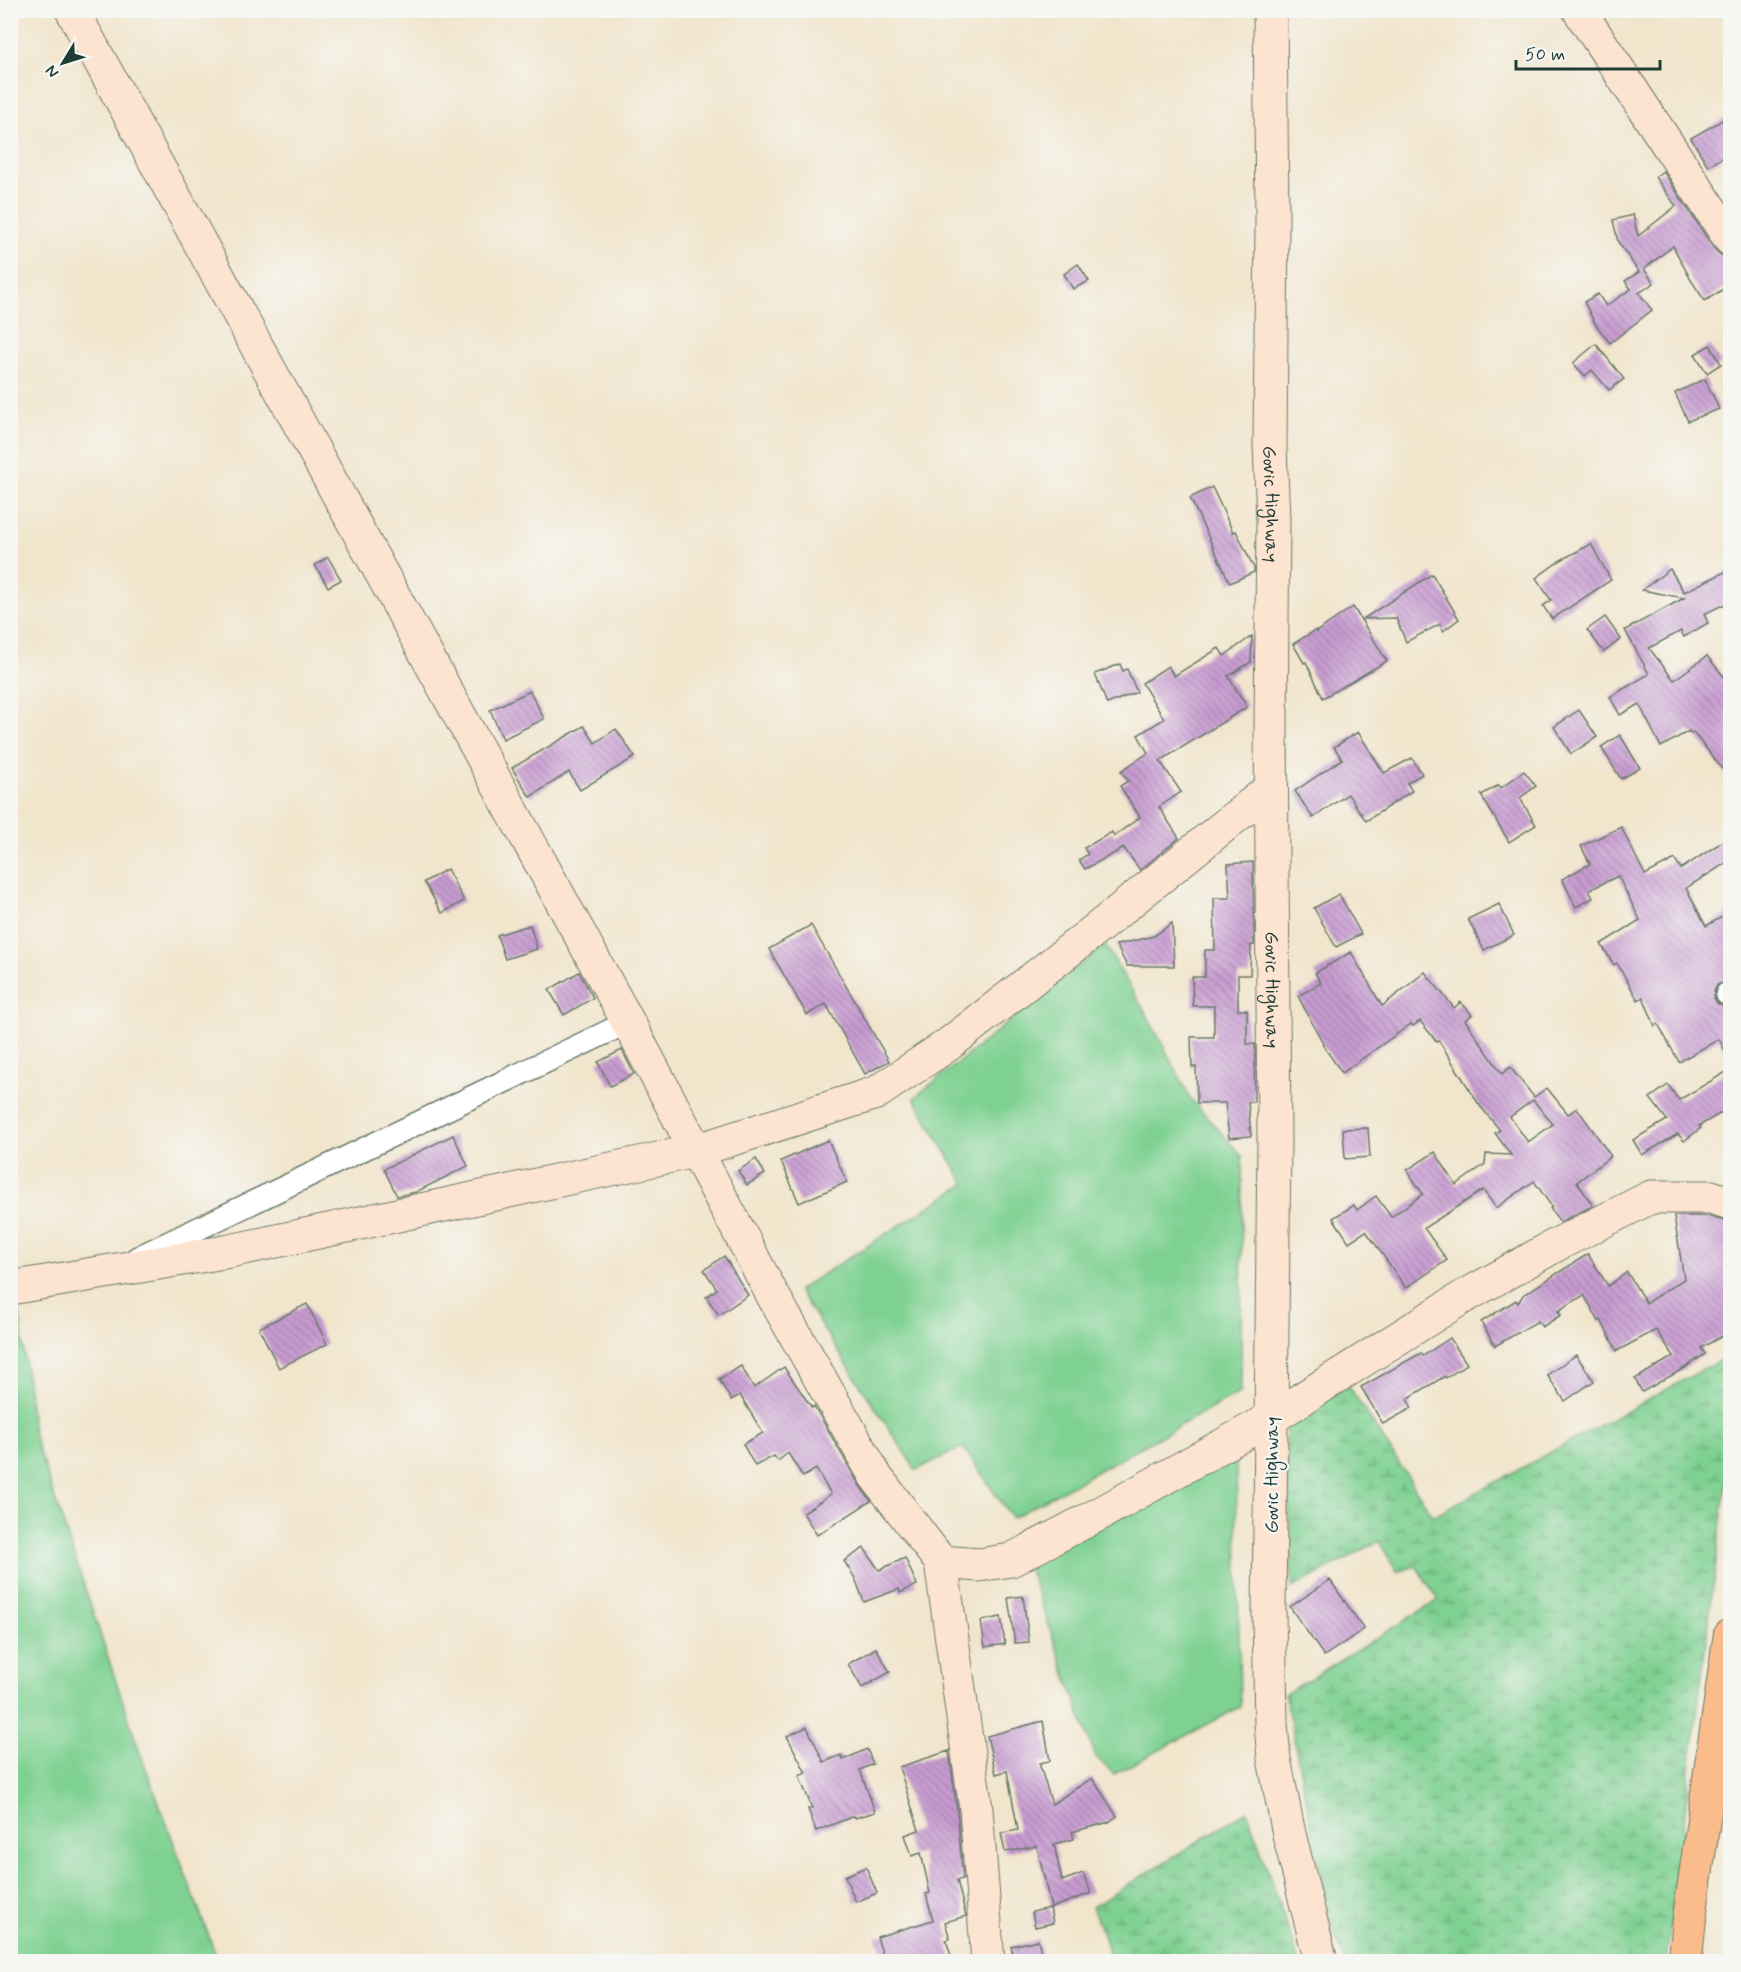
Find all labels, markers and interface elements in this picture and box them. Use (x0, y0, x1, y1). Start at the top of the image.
north arrow (33, 33, 93, 93)
scale bar (1516, 33, 1660, 71)
text: 50 m (1525, 43, 1565, 67)
text: N (41, 61, 64, 82)
street label: Govic Highway (1255, 445, 1285, 563)
street label: Govic Highway (1257, 931, 1285, 1049)
street label: Govic Highway (1259, 1416, 1287, 1534)

